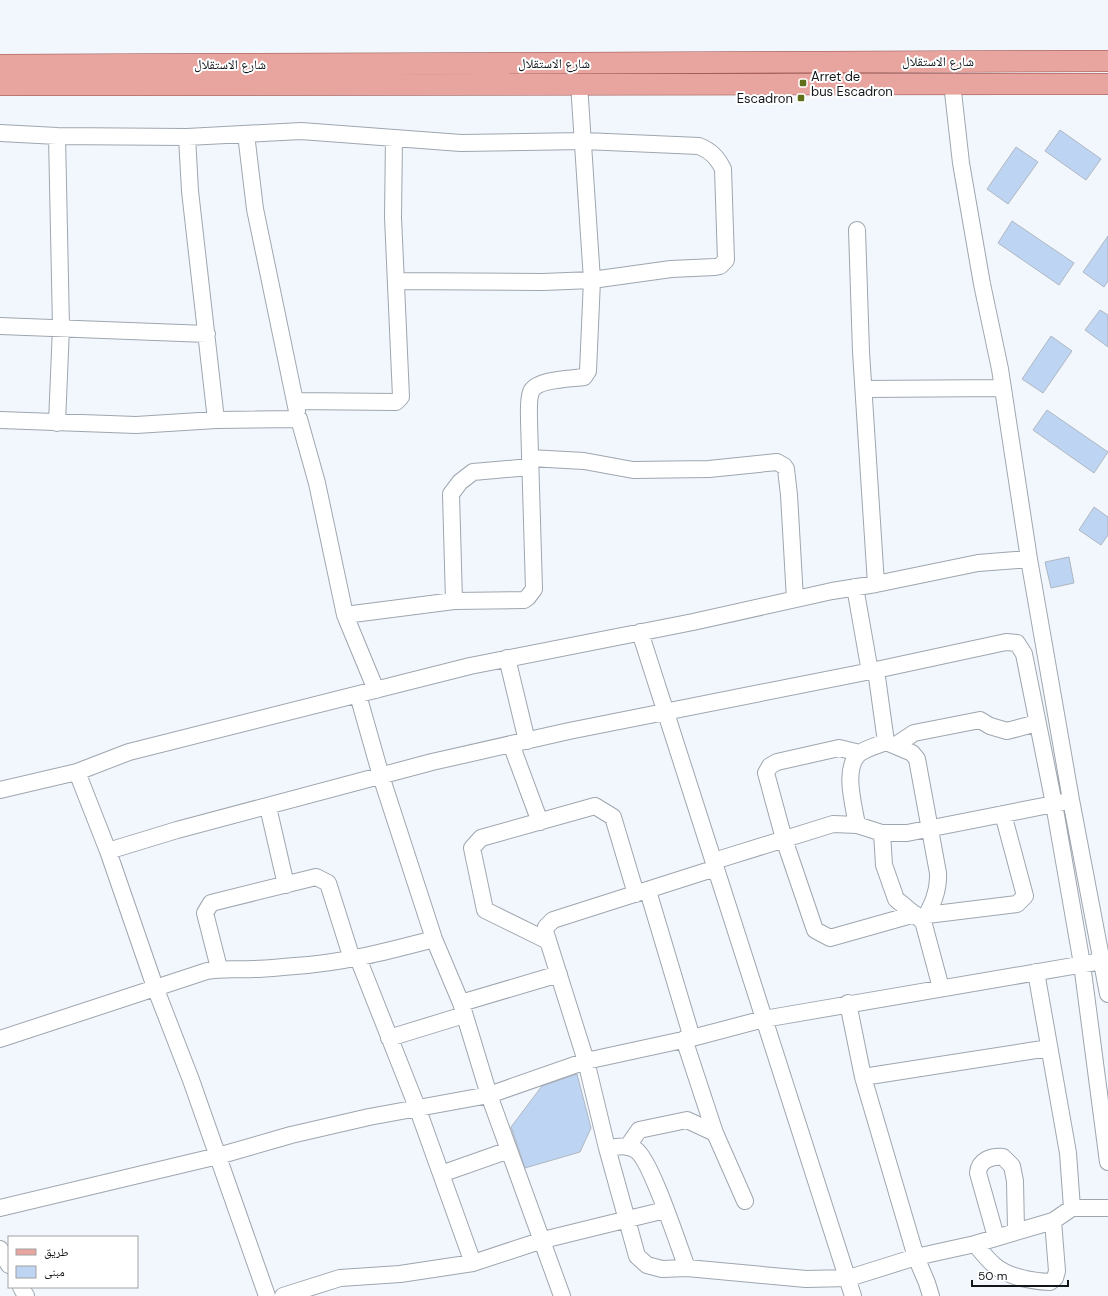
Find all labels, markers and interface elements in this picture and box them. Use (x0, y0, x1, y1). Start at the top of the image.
street label: شارع الاستقلال (902, 53, 974, 71)
street label: شارع الاستقلال (518, 55, 590, 73)
street label: شارع الاستقلال (194, 56, 266, 74)
place label: Arret de bus Escadron (811, 68, 893, 100)
marker: Arret de bus Escadron (798, 78, 808, 88)
place label: Escadron (737, 90, 793, 107)
marker: Escadron (796, 93, 806, 103)
legend (8, 1236, 138, 1288)
text: طريق (44, 1244, 69, 1260)
scale bar (972, 1262, 1068, 1288)
text: مبنى (44, 1264, 65, 1280)
text: 50 m (978, 1268, 1007, 1284)

